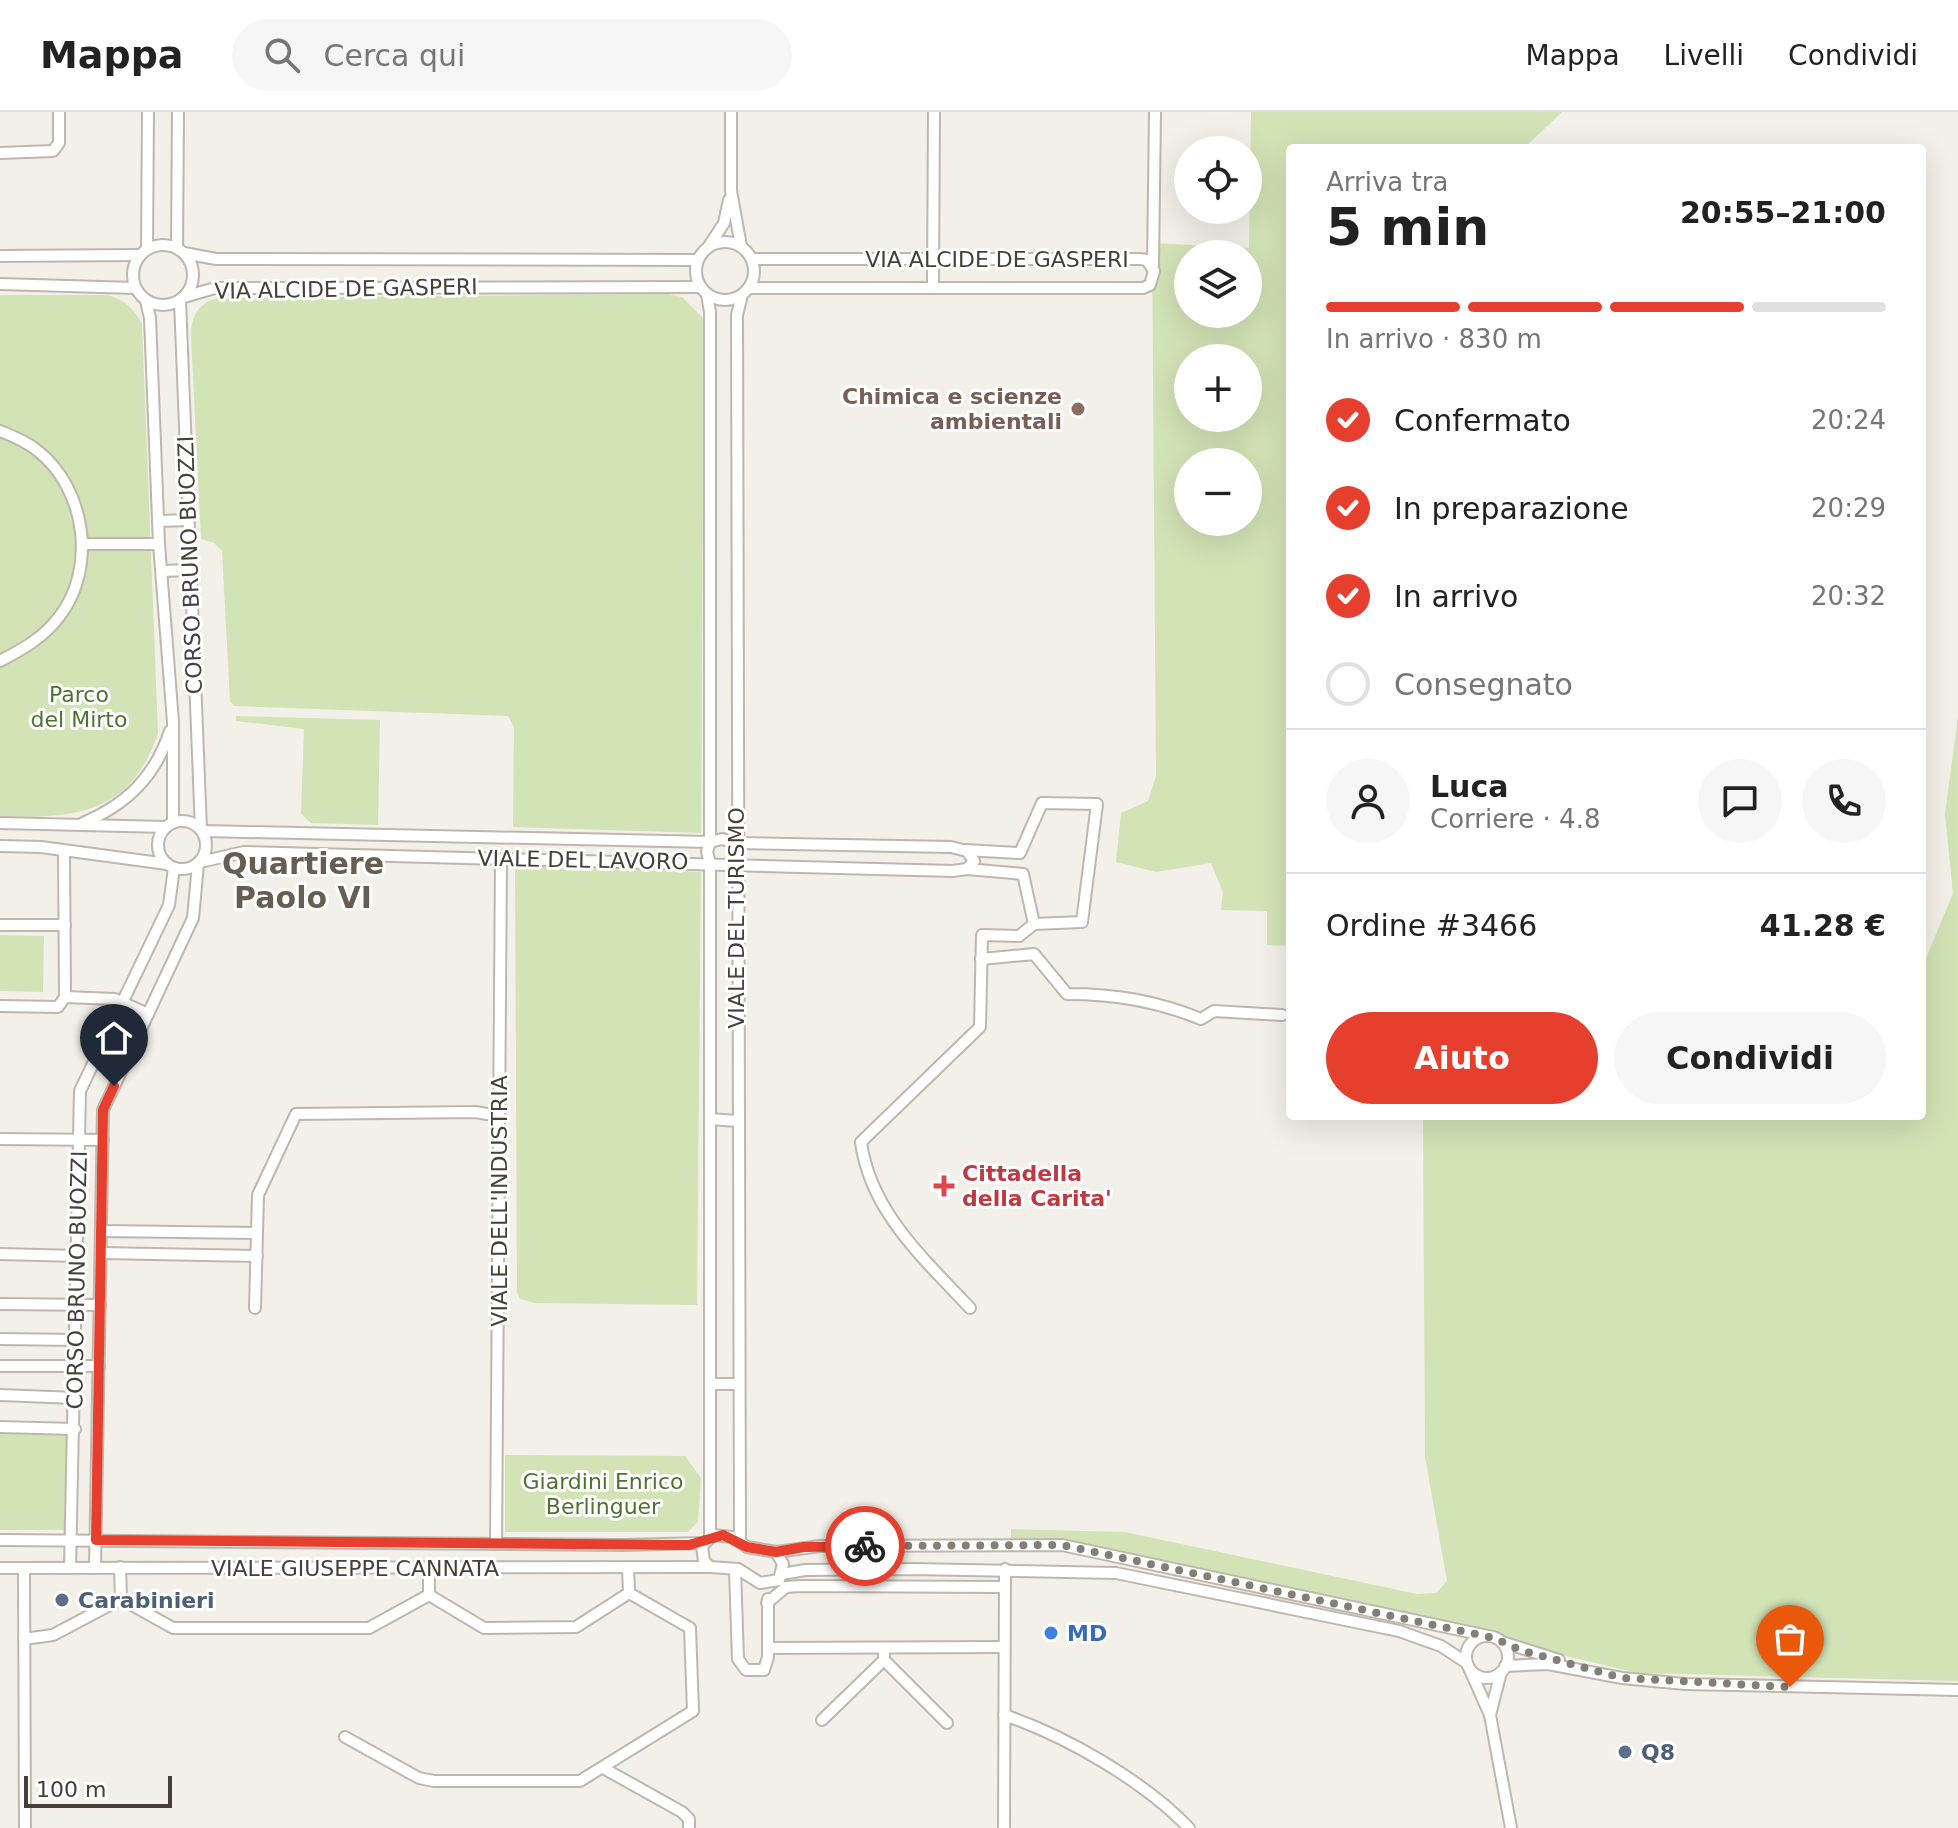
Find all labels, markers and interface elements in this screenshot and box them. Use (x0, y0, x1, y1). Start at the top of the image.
search box (232, 19, 792, 91)
text: Mappa (40, 33, 184, 77)
icon: search (260, 33, 304, 77)
text: Cerca qui (324, 38, 465, 73)
text: Mappa (1526, 39, 1620, 72)
text: Livelli (1664, 39, 1744, 72)
text: Condividi (1788, 39, 1918, 72)
map controls (1174, 136, 1262, 536)
button: locate (1174, 136, 1262, 224)
text: Arriva tra (1326, 167, 1448, 197)
text: 20:55–21:00 (1680, 195, 1886, 230)
text: 5 min (1326, 197, 1489, 257)
button: layers (1174, 240, 1262, 328)
street label: VIA ALCIDE DE GASPERI (865, 247, 1129, 272)
street label: VIA ALCIDE DE GASPERI (214, 274, 478, 304)
text: In arrivo · 830 m (1326, 324, 1542, 354)
button: + (1174, 344, 1262, 432)
place label: Chimica e scienze ambientali (842, 384, 1062, 434)
icon: check (1326, 398, 1370, 442)
marker: Chimica e scienze ambientali (1069, 400, 1087, 418)
text: Confermato (1394, 403, 1571, 438)
text: 20:24 (1811, 405, 1886, 435)
street label: CORSO BRUNO BUOZZI (173, 435, 207, 695)
button: − (1174, 448, 1262, 536)
icon: check (1326, 486, 1370, 530)
text: In preparazione (1394, 491, 1629, 526)
text: 20:29 (1811, 493, 1886, 523)
icon: check (1326, 574, 1370, 618)
text: In arrivo (1394, 579, 1518, 614)
text: 20:32 (1811, 581, 1886, 611)
text: Consegnato (1394, 667, 1573, 702)
park label: Parco del Mirto (31, 682, 127, 732)
button: person (1326, 759, 1410, 843)
button: chat (1698, 759, 1782, 843)
button: phone (1802, 759, 1886, 843)
text: Luca (1430, 769, 1509, 804)
text: Corriere · 4.8 (1430, 804, 1600, 834)
street label: VIALE DEL TURISMO (724, 807, 749, 1029)
district label: Quartiere Paolo VI (222, 846, 384, 915)
street label: VIALE DEL LAVORO (477, 846, 689, 874)
text: Ordine #3466 (1326, 908, 1537, 943)
text: 41.28 € (1760, 908, 1886, 943)
pin (80, 1004, 148, 1086)
button: Aiuto (1326, 1012, 1598, 1104)
button: Condividi (1614, 1012, 1886, 1104)
icon: home (92, 1016, 136, 1060)
street label: VIALE DELL'INDUSTRIA (487, 1075, 512, 1327)
street label: CORSO BRUNO BUOZZI (62, 1150, 92, 1410)
place label: Cittadella della Carita' (962, 1161, 1112, 1211)
marker: Cittadella della Carita' (933, 1175, 955, 1197)
park label: Giardini Enrico Berlinguer (523, 1469, 683, 1519)
courier (825, 1506, 905, 1586)
icon: bike (843, 1524, 887, 1568)
street label: VIALE GIUSEPPE CANNATA (211, 1556, 499, 1581)
place label: Carabinieri (78, 1588, 215, 1613)
marker: Carabinieri (53, 1591, 71, 1609)
pin (1756, 1605, 1824, 1687)
icon: bag (1768, 1617, 1812, 1661)
place label: MD (1067, 1621, 1107, 1646)
marker: MD (1042, 1624, 1060, 1642)
place label: Q8 (1641, 1740, 1675, 1765)
marker: Q8 (1616, 1743, 1634, 1761)
scale bar (24, 1772, 172, 1808)
text: 100 m (36, 1777, 106, 1802)

